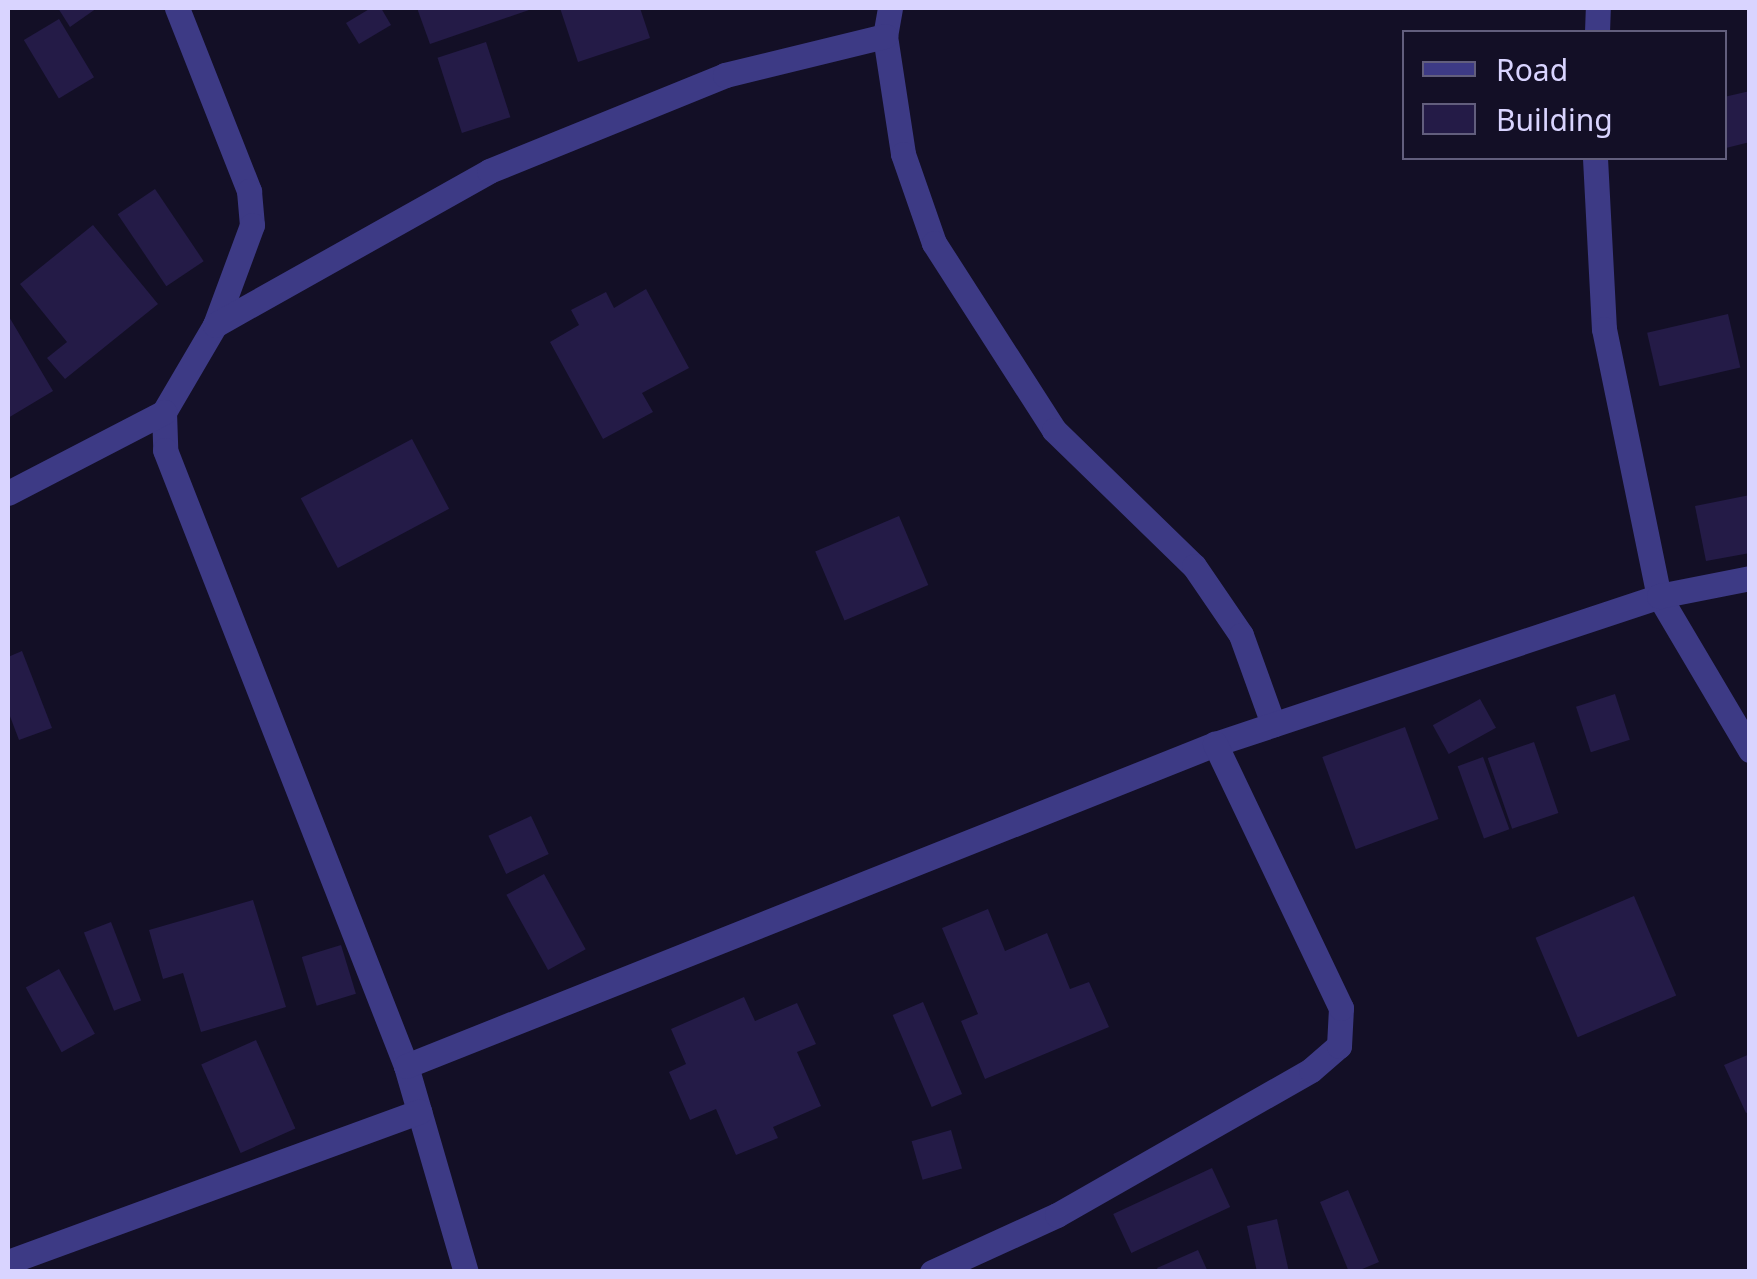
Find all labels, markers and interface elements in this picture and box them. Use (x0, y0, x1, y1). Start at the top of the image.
legend (1402, 30, 1727, 160)
text: Road (1496, 49, 1568, 90)
text: Building (1496, 99, 1613, 140)

